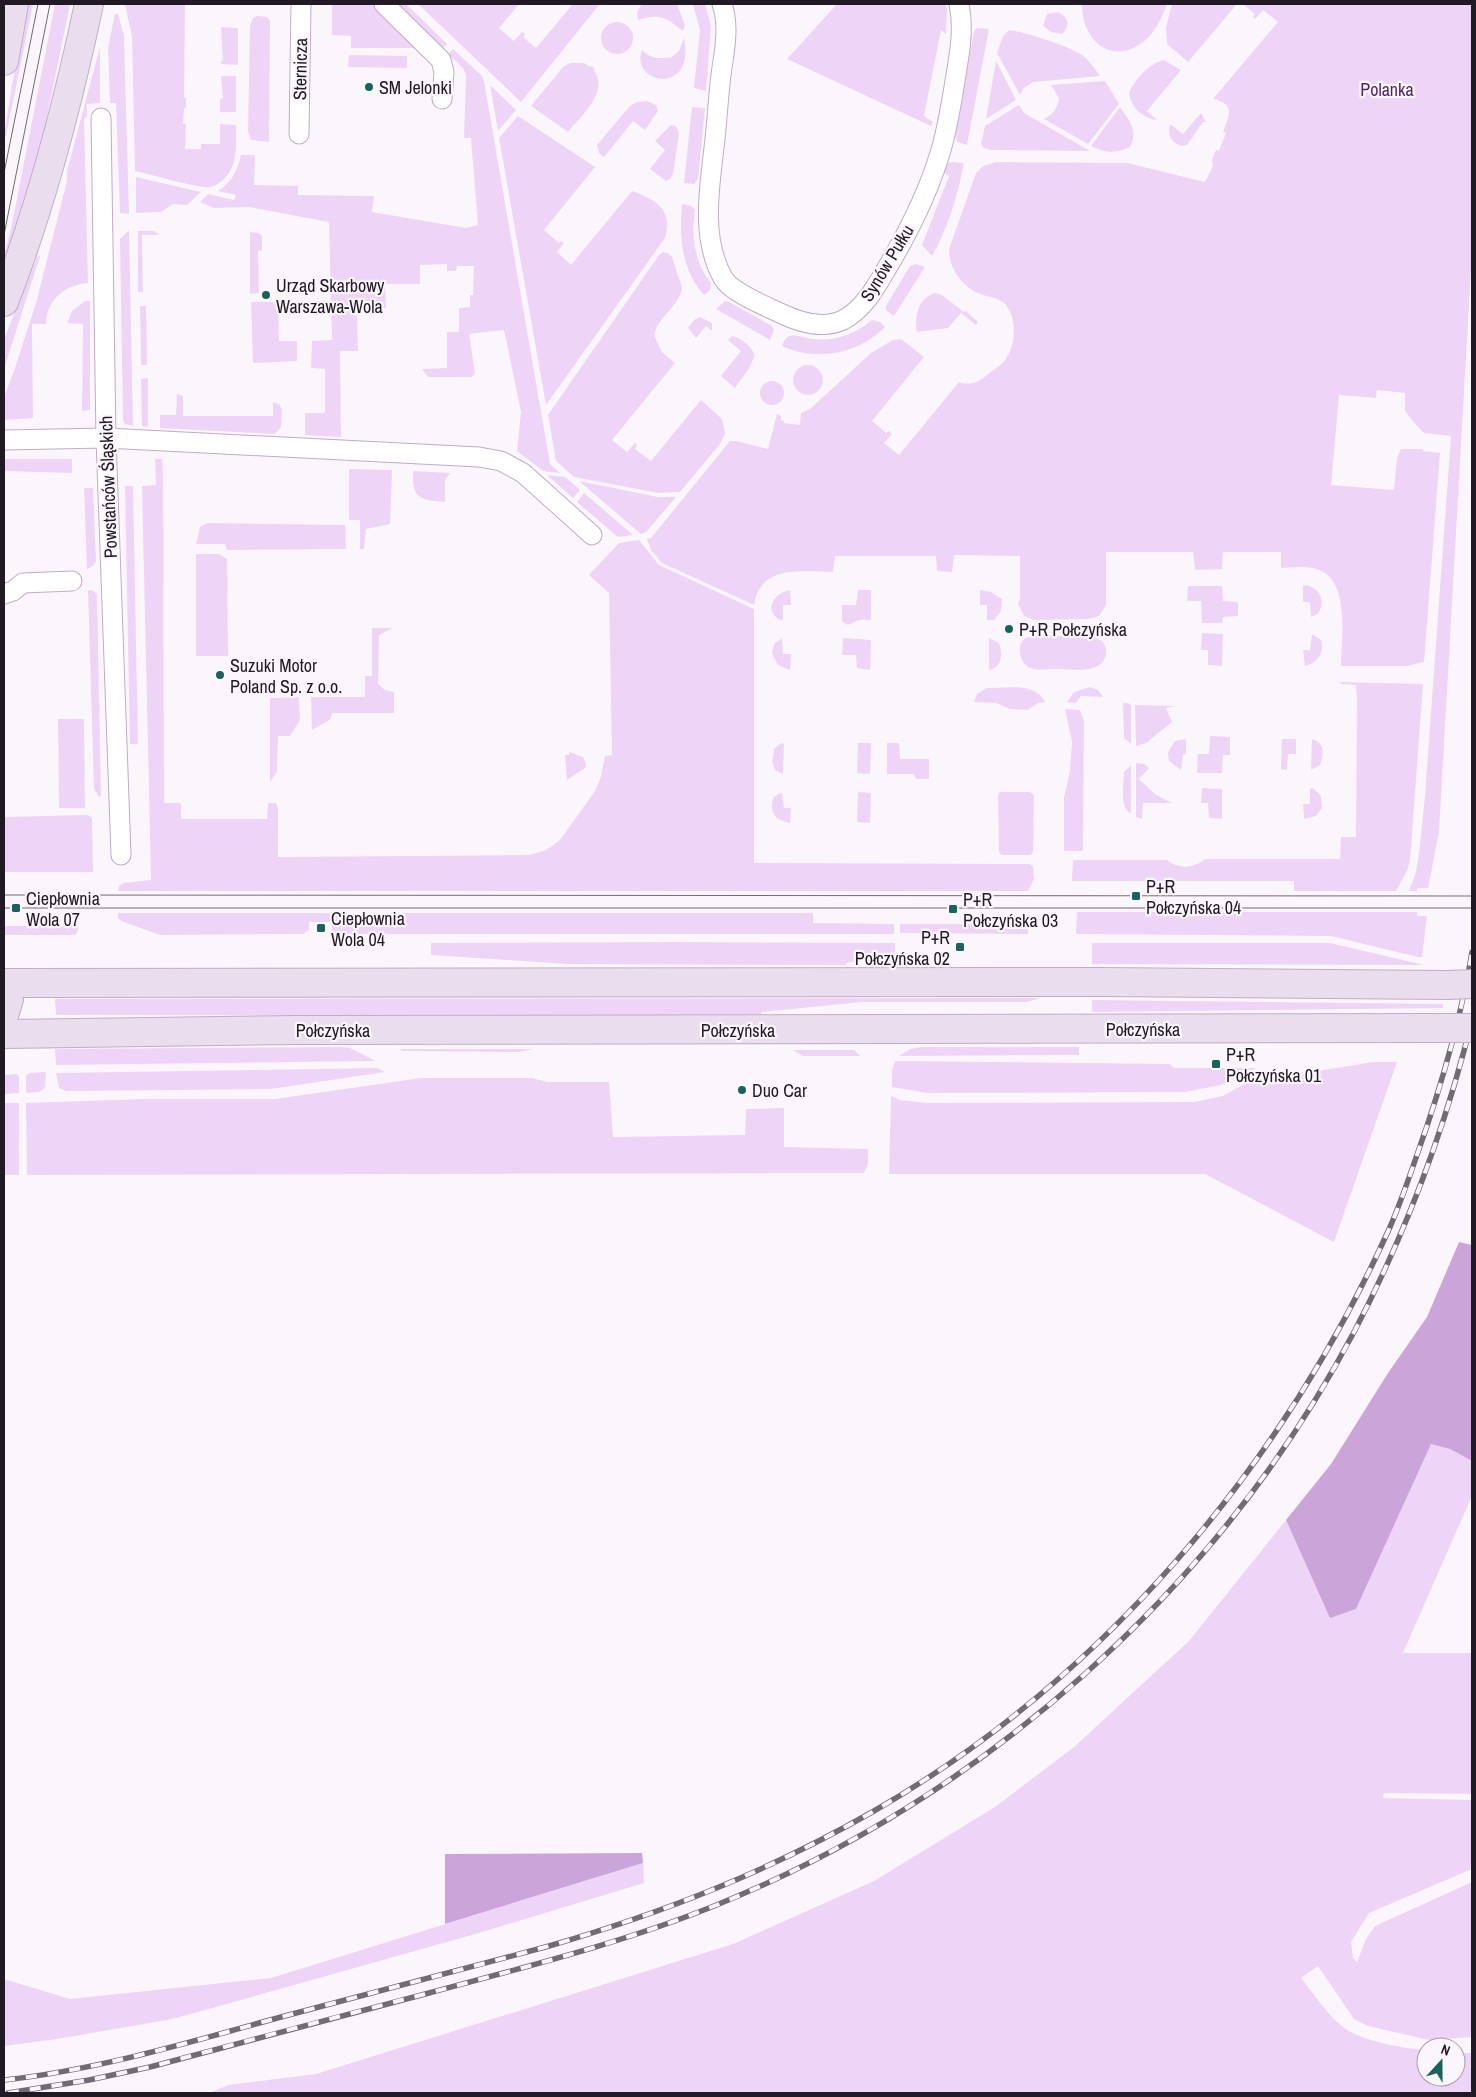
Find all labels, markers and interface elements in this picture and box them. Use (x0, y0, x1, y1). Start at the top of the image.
street label: Sternicza (287, 38, 313, 100)
place label: SM Jelonki (379, 75, 452, 100)
park label: Polanka (1360, 77, 1414, 102)
marker: SM Jelonki (363, 81, 375, 93)
street label: Synów Pułku (854, 220, 920, 306)
place label: Urząd Skarbowy Warszawa-Wola (276, 273, 385, 319)
marker: Urząd Skarbowy Warszawa-Wola (260, 289, 272, 301)
street label: Powstańców Śląskich (93, 415, 123, 559)
place label: P+R Połczyńska (1019, 617, 1127, 642)
marker: P+R Połczyńska (1003, 623, 1015, 635)
place label: Suzuki Motor Poland Sp. z o.o. (230, 653, 342, 699)
marker: Suzuki Motor Poland Sp. z o.o. (214, 669, 226, 681)
place label: P+R Połczyńska 04 (1146, 874, 1241, 920)
place label: Ciepłownia Wola 07 (26, 886, 100, 932)
place label: P+R Połczyńska 03 (963, 887, 1058, 933)
marker: P+R Połczyńska 04 (1130, 890, 1142, 902)
marker: Ciepłownia Wola 07 (10, 902, 22, 914)
marker: P+R Połczyńska 03 (947, 903, 959, 915)
place label: Ciepłownia Wola 04 (331, 906, 405, 952)
marker: Ciepłownia Wola 04 (315, 922, 327, 934)
place label: P+R Połczyńska 02 (855, 925, 950, 971)
marker: P+R Połczyńska 02 (954, 941, 966, 953)
street label: Połczyńska (1106, 1017, 1180, 1042)
street label: Połczyńska (296, 1018, 370, 1043)
street label: Połczyńska (701, 1018, 775, 1043)
place label: P+R Połczyńska 01 (1226, 1042, 1322, 1088)
marker: P+R Połczyńska 01 (1210, 1058, 1222, 1070)
place label: Duo Car (752, 1078, 807, 1103)
marker: Duo Car (736, 1084, 748, 1096)
north arrow (1416, 2037, 1466, 2087)
text: N (1439, 2040, 1453, 2060)

